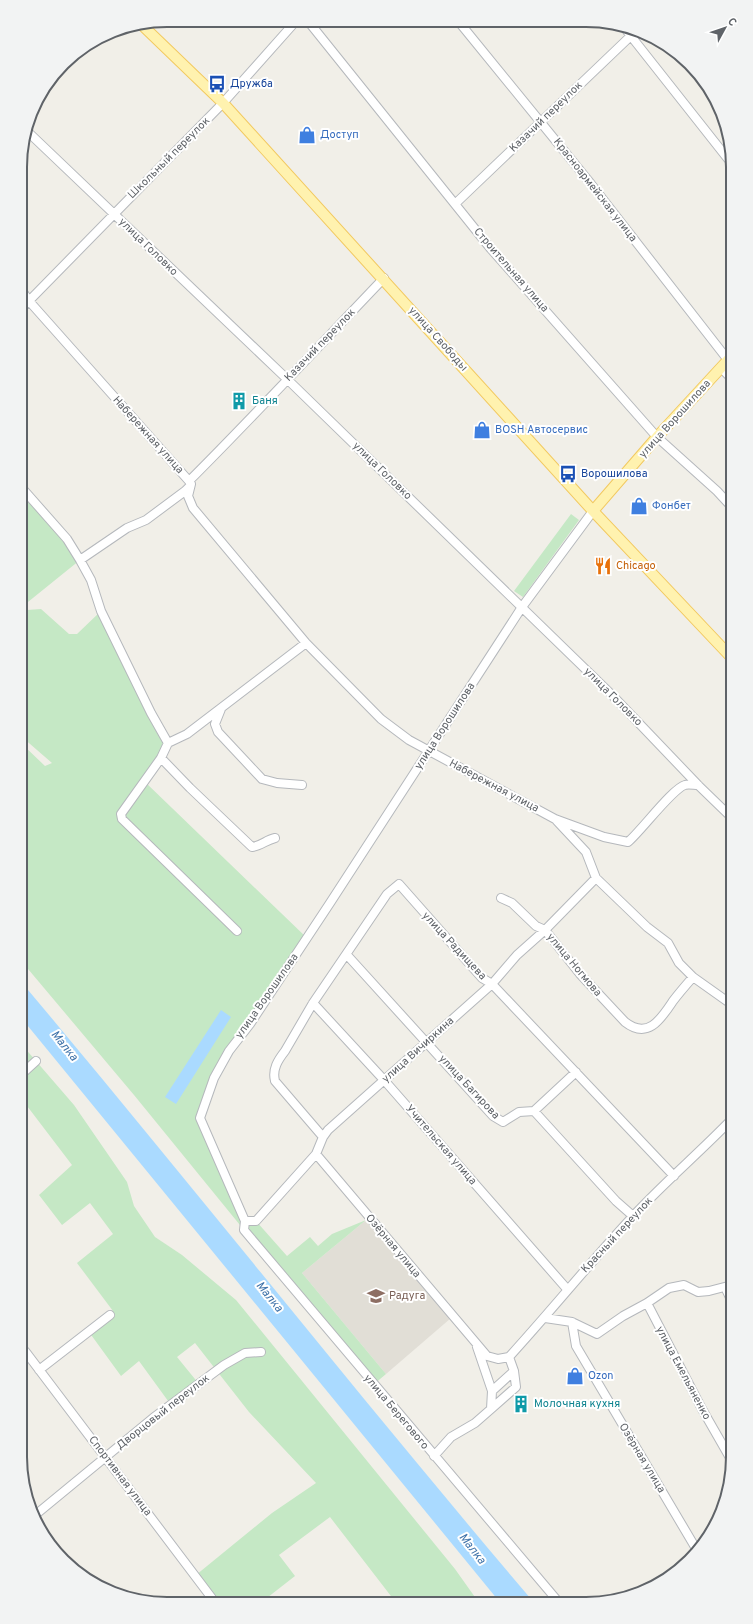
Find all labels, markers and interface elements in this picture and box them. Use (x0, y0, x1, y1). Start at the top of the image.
north arrow (705, 8, 745, 48)
text: С (724, 15, 740, 29)
bus stop icon: Дружба (207, 74, 227, 94)
place label: Дружба (230, 77, 273, 91)
street label: Казачий переулок (506, 79, 586, 155)
street label: Школьный переулок (125, 114, 213, 202)
shop icon: Доступ (297, 125, 317, 145)
place label: Доступ (320, 128, 359, 142)
street label: Красноармейская улица (550, 135, 640, 245)
street label: улица Головко (115, 215, 181, 279)
street label: Строительная улица (470, 225, 552, 315)
street label: улица Свободы (405, 304, 471, 374)
street label: Казачий переулок (282, 305, 358, 385)
street label: улица Ворошилова (636, 377, 714, 461)
building icon: Баня (229, 391, 249, 411)
street label: Набережная улица (109, 393, 187, 477)
place label: Баня (252, 394, 278, 408)
shop icon: BOSH Автосервис (472, 420, 492, 440)
place label: BOSH Автосервис (495, 423, 588, 437)
street label: улица Головко (349, 439, 415, 503)
bus stop icon: Ворошилова (558, 464, 578, 484)
place label: Ворошилова (581, 467, 648, 481)
shop icon: Фонбет (629, 496, 649, 516)
place label: Фонбет (652, 499, 691, 513)
restaurant icon: Chicago (593, 556, 613, 576)
place label: Chicago (616, 559, 656, 573)
street label: улица Головко (581, 665, 645, 729)
street label: улица Ворошилова (412, 680, 478, 772)
street label: Набережная улица (447, 756, 542, 816)
street label: улица Радищева (419, 909, 489, 983)
street label: улица Ногмова (543, 930, 605, 1000)
street label: улица Ворошилова (232, 951, 302, 1041)
street label: улица Вичиркина (379, 1014, 457, 1086)
water label: Малка (47, 1027, 82, 1065)
street label: улица Багирова (436, 1052, 503, 1122)
street label: Учительская улица (402, 1102, 480, 1188)
street label: Красный переулок (578, 1194, 656, 1276)
street label: Озёрная улица (362, 1211, 424, 1281)
water label: Малка (252, 1278, 287, 1316)
school or university icon: Радуга (366, 1286, 386, 1306)
place label: Радуга (389, 1289, 425, 1303)
street label: улица Емельяненко (652, 1324, 714, 1422)
shop icon: Ozon (565, 1366, 585, 1386)
place label: Ozon (588, 1369, 614, 1383)
street label: Дворцовый переулок (114, 1371, 212, 1453)
street label: улица Берегового (360, 1372, 432, 1452)
building icon: Молочная кухня (511, 1394, 531, 1414)
place label: Молочная кухня (534, 1397, 620, 1411)
street label: Озёрная улица (616, 1421, 668, 1496)
street label: Спортивная улица (85, 1433, 155, 1519)
water label: Малка (455, 1530, 490, 1568)

